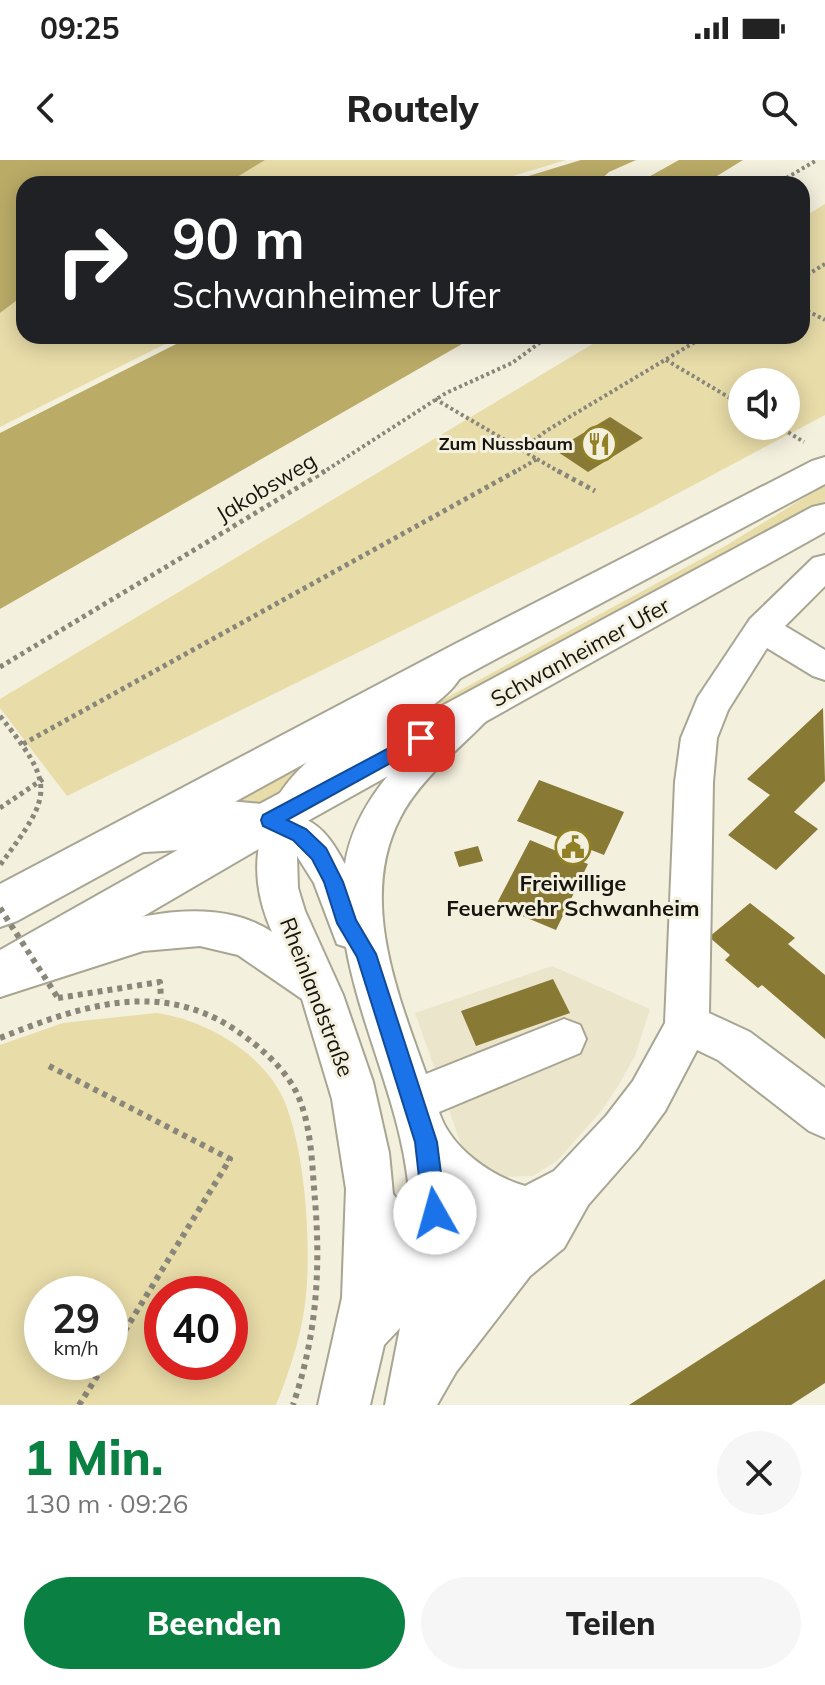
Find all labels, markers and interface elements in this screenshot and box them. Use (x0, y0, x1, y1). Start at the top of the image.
text: 09:25 (40, 9, 119, 47)
icon: back (24, 86, 68, 130)
text: Routely (346, 86, 479, 131)
icon: search (757, 86, 801, 130)
text: 90 m (172, 203, 305, 273)
icon: right (40, 208, 144, 312)
text: Schwanheimer Ufer (172, 272, 500, 317)
map controls (728, 368, 800, 440)
button: sound (728, 368, 800, 440)
restaurant icon: Zum Nussbaum (580, 425, 618, 463)
place label: Zum Nussbaum (439, 432, 573, 455)
street label: Jakobsweg (211, 446, 321, 528)
street label: Schwanheimer Ufer (485, 591, 675, 713)
pin (387, 704, 455, 772)
icon: arrive (399, 716, 443, 760)
public building icon: Freiwillige Feuerwehr Schwanheim (554, 828, 592, 866)
place label: Freiwillige Feuerwehr Schwanheim (446, 869, 700, 922)
street label: Rheinlandstraße (274, 913, 360, 1081)
position arrow (393, 1171, 477, 1255)
speed limit sign: 40 (144, 1276, 248, 1380)
text: 29 (52, 1293, 100, 1343)
text: km/h (53, 1335, 99, 1360)
text: 1 Min. (24, 1427, 164, 1487)
button: close (717, 1431, 801, 1515)
text: 130 m · 09:26 (24, 1487, 188, 1520)
button: Beenden (24, 1577, 405, 1669)
button: Teilen (421, 1577, 801, 1669)

